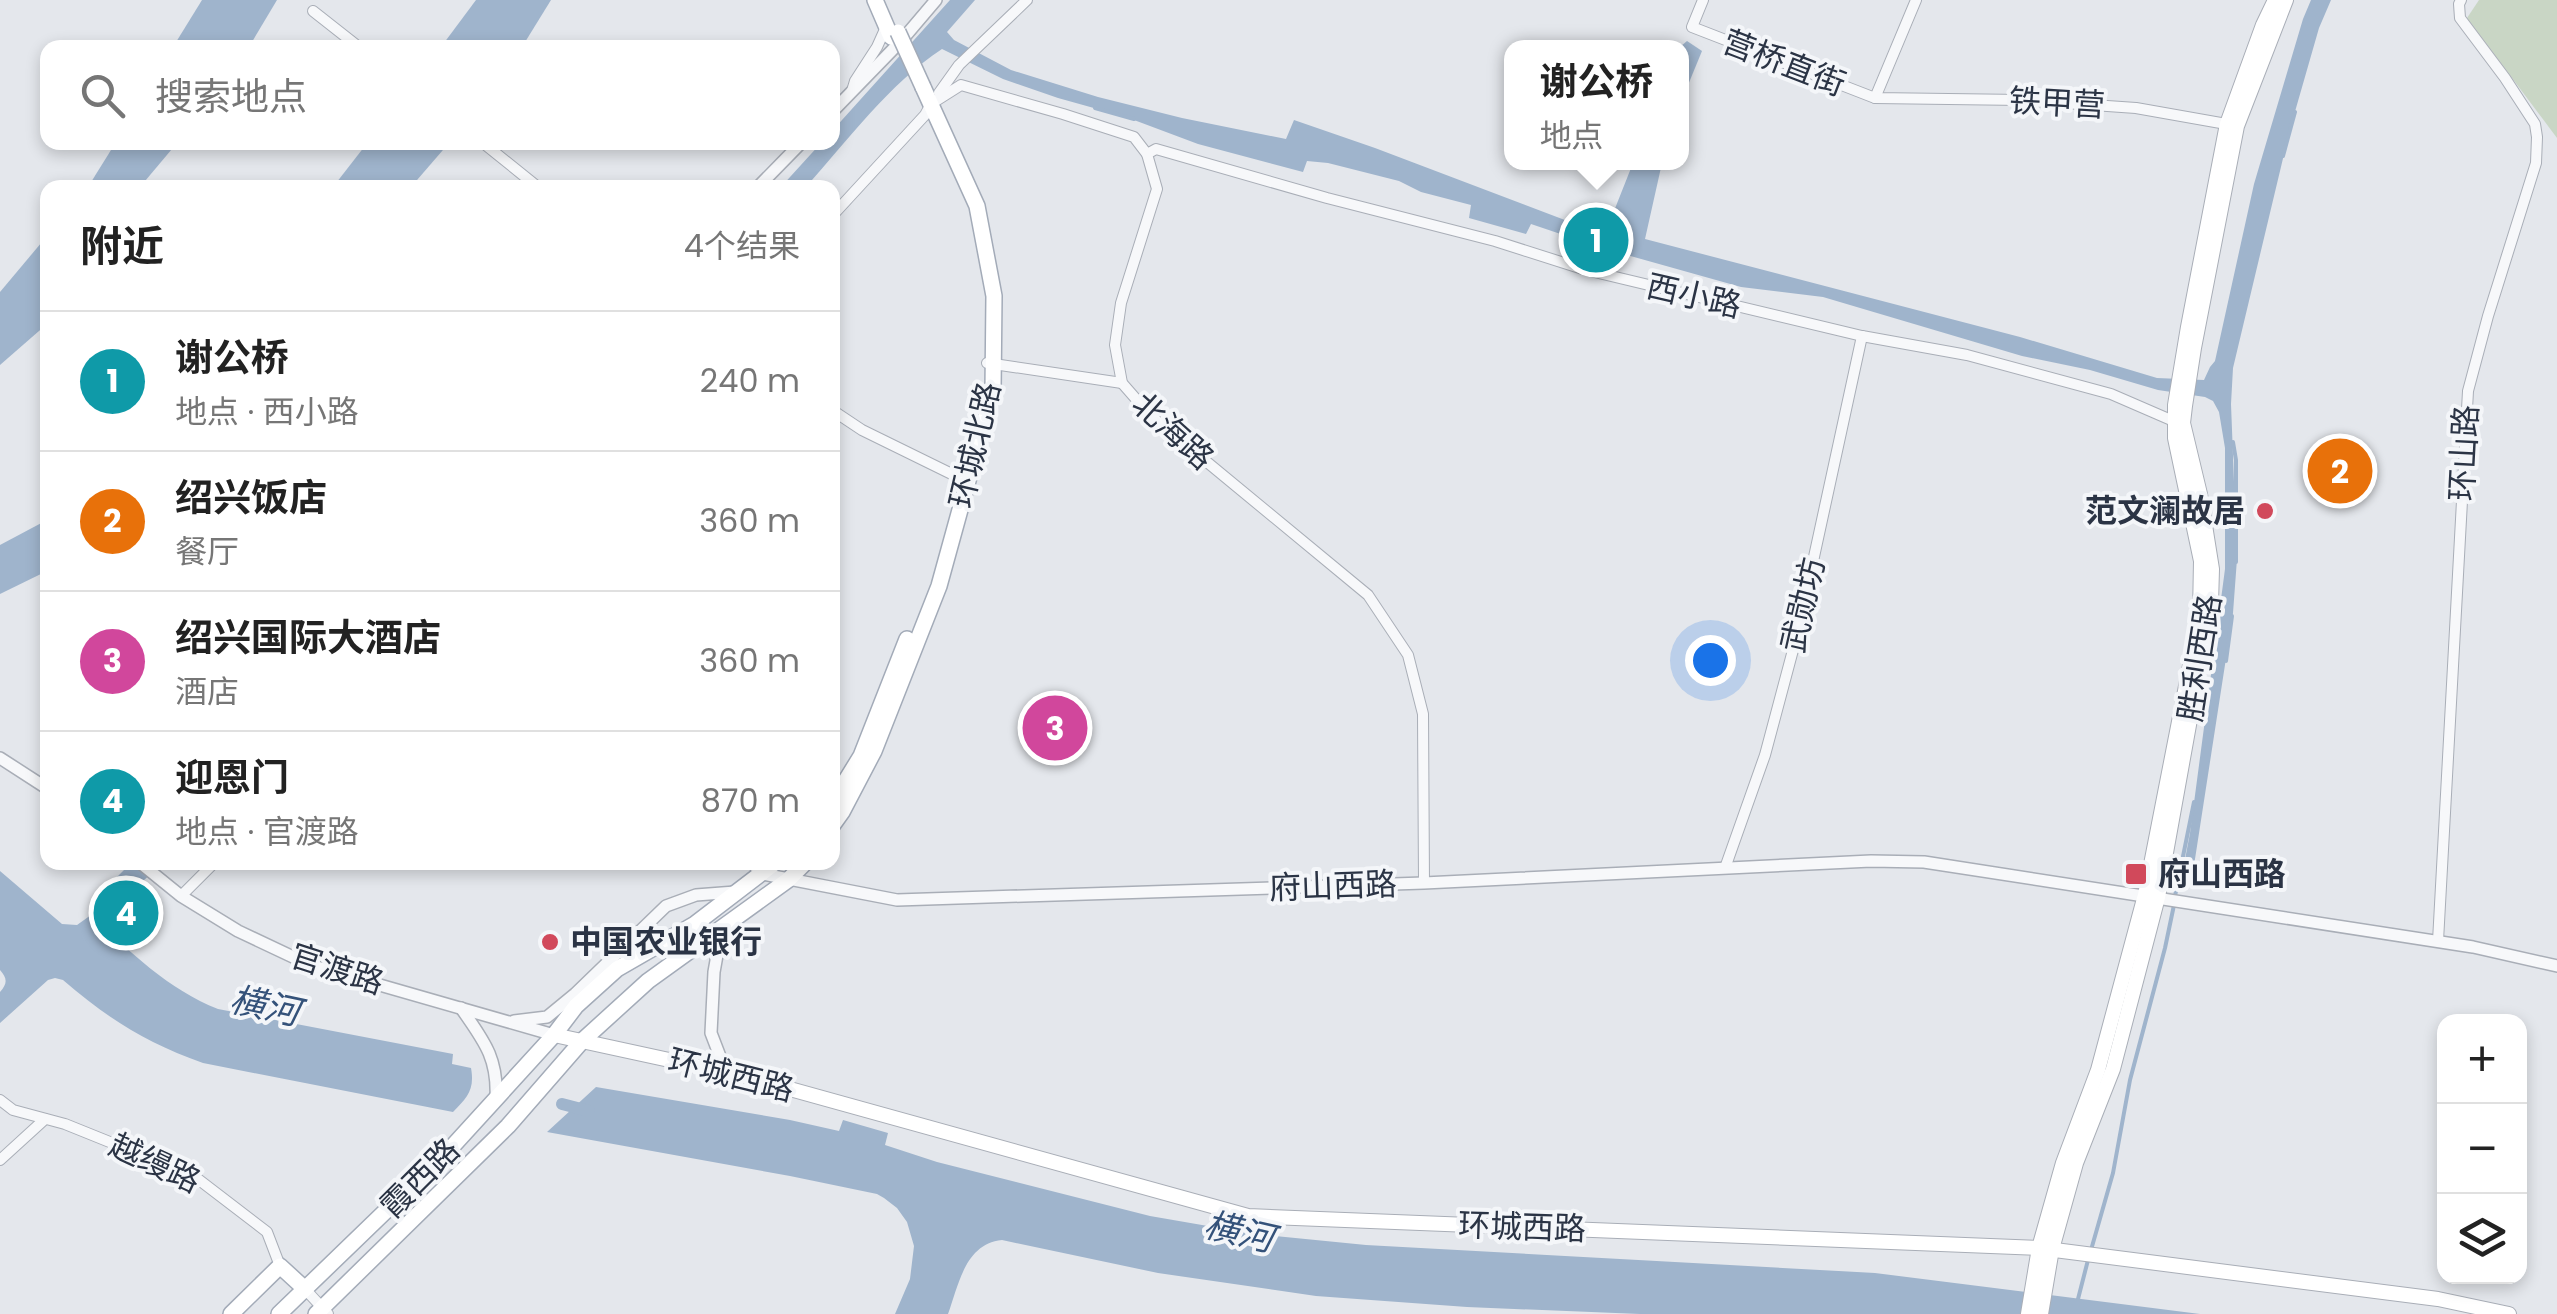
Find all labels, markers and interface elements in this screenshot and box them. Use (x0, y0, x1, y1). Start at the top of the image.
street label: 营桥直街 (1716, 19, 1852, 106)
search box (40, 40, 840, 150)
popup (1504, 40, 1689, 170)
text: 谢公桥 (1539, 55, 1654, 108)
icon: search (75, 68, 130, 123)
text: 搜索地点 (155, 70, 307, 123)
street label: 铁甲营 (2008, 78, 2106, 127)
text: 地点 (1539, 113, 1604, 158)
pin: 1 (1564, 202, 1628, 278)
text: 附近 (80, 217, 164, 276)
text: 4个结果 (684, 223, 800, 268)
street label: 西小路 (1642, 263, 1746, 328)
text: 谢公桥 (175, 331, 289, 384)
text: 1 (106, 358, 119, 403)
text: 240 m (700, 358, 800, 403)
street label: 环城北路 (938, 377, 1011, 512)
street label: 北海路 (1123, 382, 1224, 479)
text: 地点 · 西小路 (175, 389, 359, 434)
street label: 环山路 (2439, 404, 2488, 502)
pin: 2 (2308, 434, 2372, 508)
text: 绍兴饭店 (175, 471, 327, 524)
place label: 范文澜故居 (2085, 488, 2245, 533)
text: 2 (103, 498, 122, 543)
text: 360 m (699, 498, 800, 543)
marker: 范文澜故居 (2254, 500, 2276, 522)
text: 餐厅 (175, 529, 239, 574)
street label: 武勋坊 (1770, 553, 1835, 657)
street label: 胜利西路 (2167, 591, 2232, 725)
text: 绍兴国际大酒店 (175, 611, 441, 664)
your location (1685, 635, 1736, 686)
text: 3 (103, 638, 122, 683)
text: 360 m (699, 638, 800, 683)
text: 酒店 (175, 669, 239, 714)
pin: 3 (1022, 690, 1088, 766)
text: 迎恩门 (175, 751, 289, 804)
text: 4 (102, 778, 123, 823)
text: 870 m (701, 778, 800, 823)
text: 地点 · 官渡路 (175, 809, 359, 854)
place label: 府山西路 (2158, 851, 2286, 896)
street label: 府山西路 (1268, 861, 1398, 910)
marker: 府山西路 (2123, 861, 2149, 887)
pin: 4 (94, 876, 158, 950)
place label: 中国农业银行 (570, 919, 762, 964)
marker: 中国农业银行 (539, 931, 561, 953)
street label: 官渡路 (285, 932, 390, 1005)
water label: 横河 (226, 974, 310, 1038)
map controls (2437, 1014, 2527, 1284)
button: + (2437, 1014, 2527, 1104)
street label: 环城西路 (664, 1037, 799, 1112)
button: − (2437, 1104, 2527, 1194)
street label: 越缦路 (102, 1122, 208, 1203)
street label: 霞西路 (370, 1128, 470, 1228)
button: layers (2437, 1194, 2527, 1284)
water label: 横河 (1199, 1200, 1285, 1265)
street label: 环城西路 (1457, 1202, 1587, 1251)

